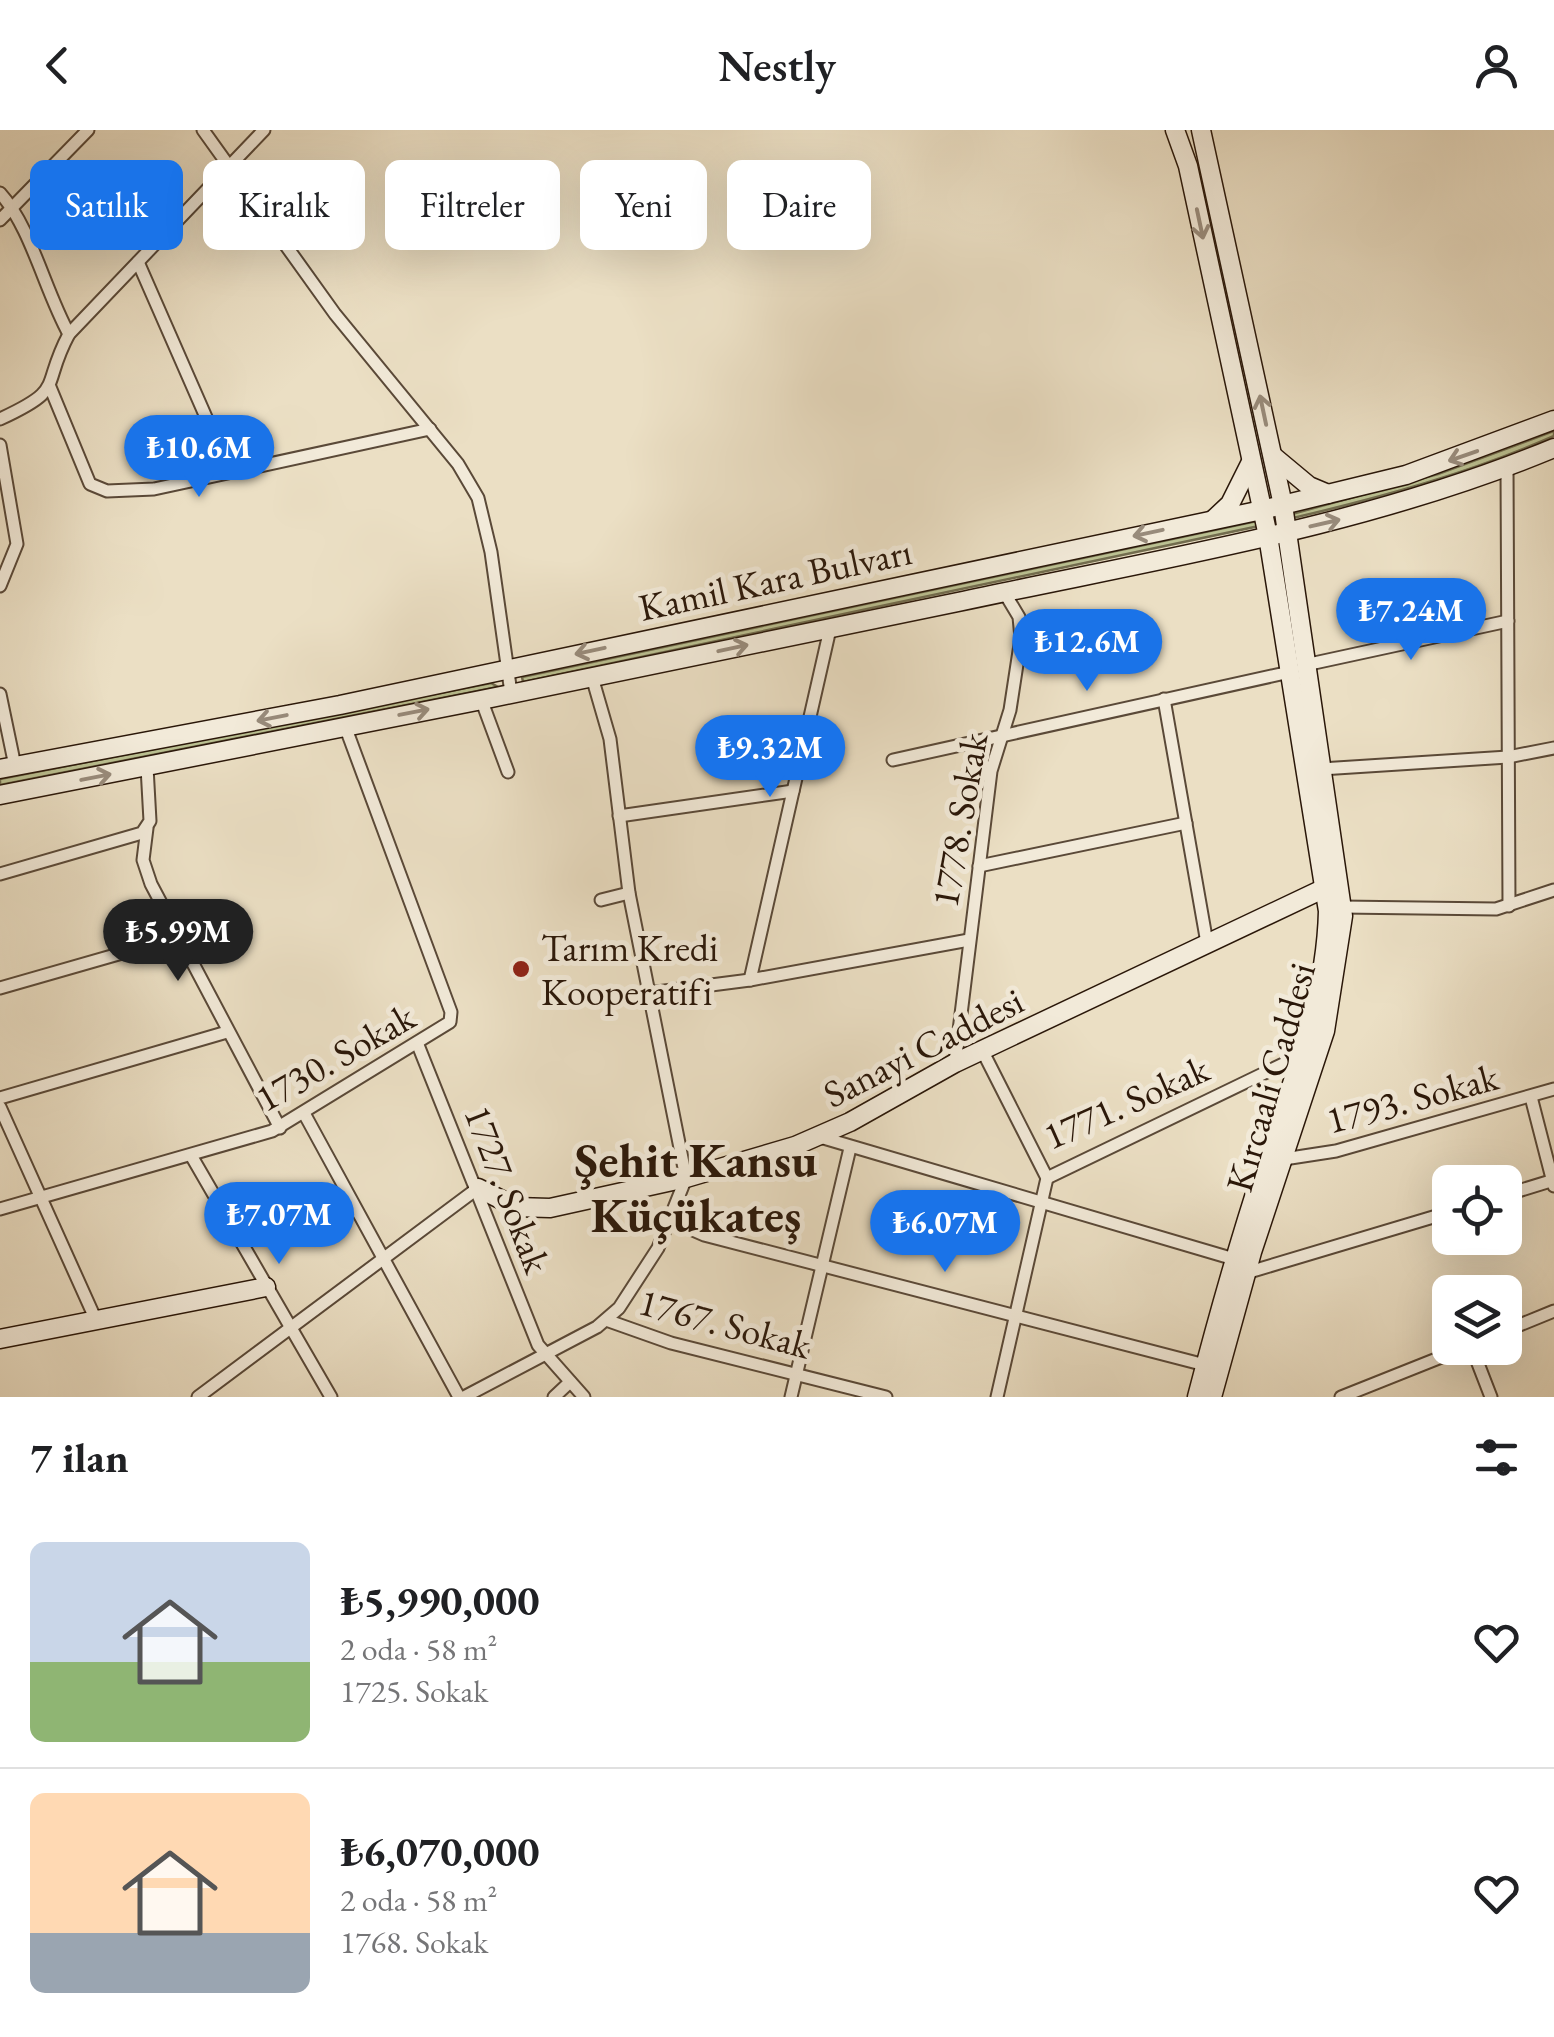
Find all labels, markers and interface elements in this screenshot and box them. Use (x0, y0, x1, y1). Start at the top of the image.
text: Nestly (718, 36, 836, 94)
icon: back (30, 38, 85, 93)
icon: person (1469, 38, 1524, 93)
chip: Satılık (30, 160, 183, 250)
chip: Kiralık (203, 160, 365, 250)
chip: Filtreler (385, 160, 560, 250)
chip: Yeni (580, 160, 707, 250)
chip: Daire (727, 160, 871, 250)
one-way arrow (1191, 207, 1210, 239)
one-way arrow (1253, 395, 1272, 427)
pin: ₺10.6M (118, 415, 280, 500)
text: ₺10.6M (146, 426, 252, 468)
one-way arrow (1449, 448, 1480, 466)
one-way arrow (1308, 513, 1340, 531)
one-way arrow (1133, 525, 1165, 544)
street label: Kamil Kara Bulvarı (634, 526, 916, 632)
pin: ₺7.24M (1330, 578, 1492, 663)
text: ₺7.24M (1358, 589, 1464, 631)
pin: ₺12.6M (1006, 609, 1168, 694)
text: ₺12.6M (1034, 620, 1140, 662)
one-way arrow (716, 638, 748, 657)
one-way arrow (575, 643, 607, 662)
one-way arrow (397, 702, 429, 721)
one-way arrow (256, 709, 289, 728)
pin: ₺9.32M (689, 715, 851, 800)
text: ₺9.32M (717, 726, 823, 768)
street label: 1778. Sokak (920, 728, 999, 911)
one-way arrow (79, 766, 111, 785)
pin: ₺5.99M (97, 899, 259, 984)
text: ₺5.99M (125, 910, 231, 952)
place label: Tarım Kredi Kooperatifi (541, 923, 718, 1016)
street label: Kırcaali Caddesi (1214, 957, 1326, 1197)
marker: Tarım Kredi Kooperatifi (510, 958, 532, 980)
street label: Sanayi Caddesi (815, 976, 1031, 1118)
street label: 1730. Sokak (247, 991, 424, 1122)
street label: 1771. Sokak (1036, 1043, 1217, 1160)
street label: 1793. Sokak (1321, 1051, 1504, 1144)
street label: 1727. Sokak (454, 1098, 563, 1281)
district label: Şehit Kansu Küçükateş (575, 1129, 818, 1246)
map controls (1432, 1165, 1522, 1365)
button: locate (1432, 1165, 1522, 1255)
pin: ₺7.07M (198, 1182, 360, 1267)
pin: ₺6.07M (864, 1190, 1026, 1275)
text: ₺7.07M (226, 1193, 332, 1235)
text: ₺6.07M (892, 1201, 998, 1243)
button: layers (1432, 1275, 1522, 1365)
street label: 1767. Sokak (634, 1277, 817, 1370)
text: 7 ilan (30, 1430, 129, 1485)
icon: filters (1469, 1430, 1524, 1485)
text: ₺5,990,000 (340, 1573, 539, 1628)
icon: home (110, 1582, 230, 1702)
icon: heart (1469, 1615, 1524, 1670)
text: 2 oda · 58 m² (340, 1628, 497, 1670)
text: 1725. Sokak (340, 1670, 488, 1712)
text: ₺6,070,000 (340, 1824, 539, 1879)
icon: home (110, 1833, 230, 1953)
icon: heart (1469, 1866, 1524, 1921)
text: 2 oda · 58 m² (340, 1879, 497, 1921)
text: 1768. Sokak (340, 1921, 488, 1963)

